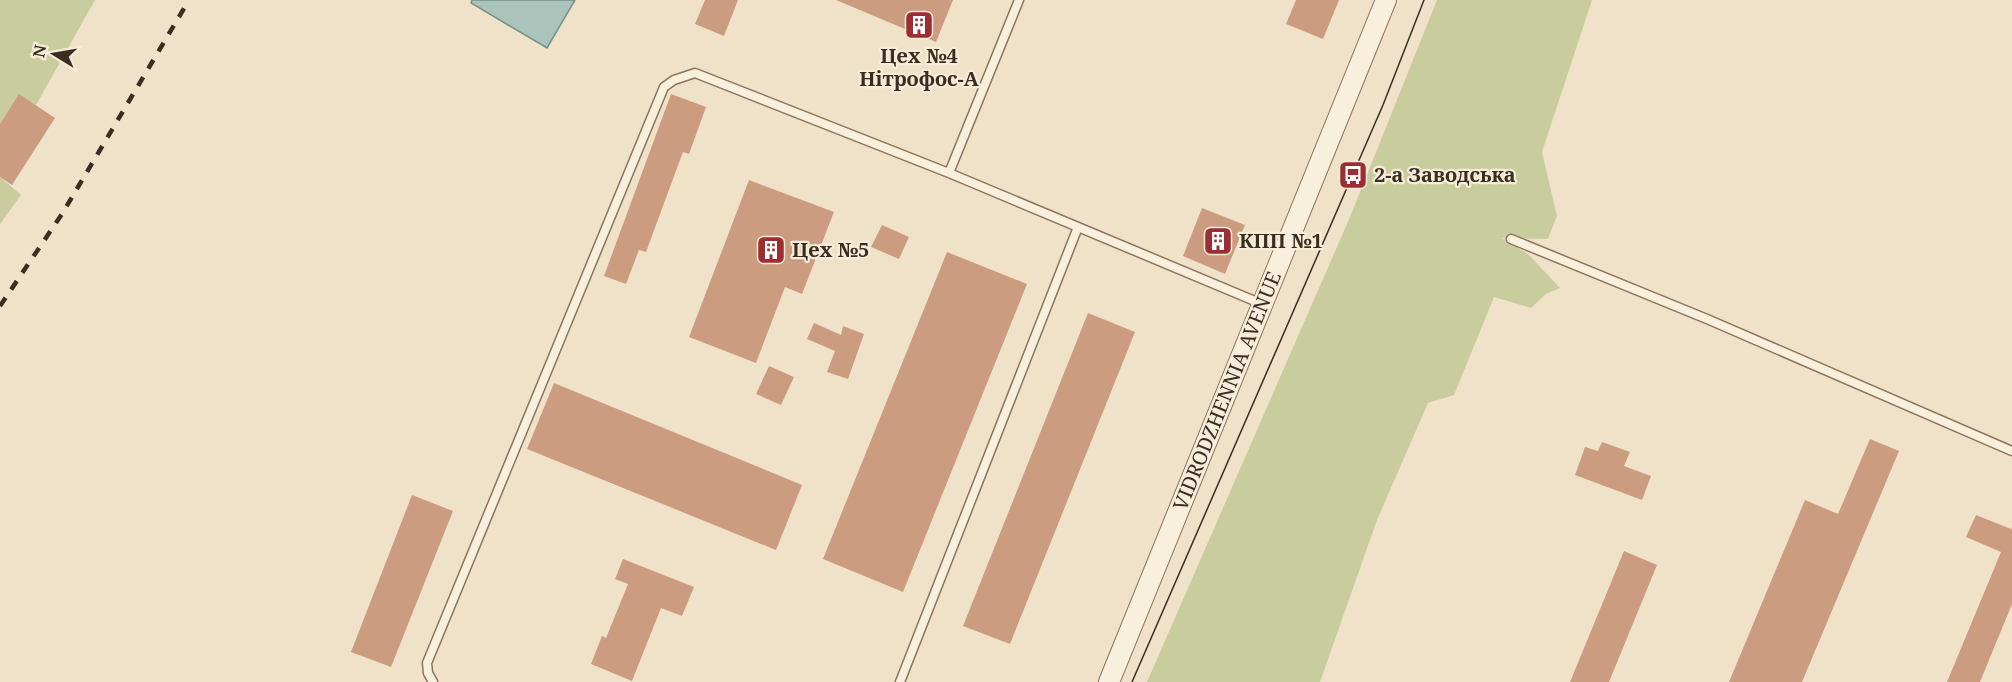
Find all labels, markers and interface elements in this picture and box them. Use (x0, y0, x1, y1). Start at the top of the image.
building icon: Цех №4 Нітрофос-А (903, 9, 935, 41)
north arrow (24, 24, 84, 84)
text: N (27, 42, 51, 59)
place label: Цех №4 Нітрофос-А (859, 42, 979, 92)
bus stop icon: 2-а Заводська (1337, 159, 1369, 191)
place label: 2-а Заводська (1374, 161, 1516, 188)
building icon: КПП №1 (1202, 225, 1234, 257)
place label: КПП №1 (1239, 227, 1323, 254)
building icon: Цех №5 (755, 234, 787, 266)
place label: Цех №5 (792, 236, 869, 263)
street label: VIDRODZHENNIA AVENUE (1166, 267, 1287, 514)

